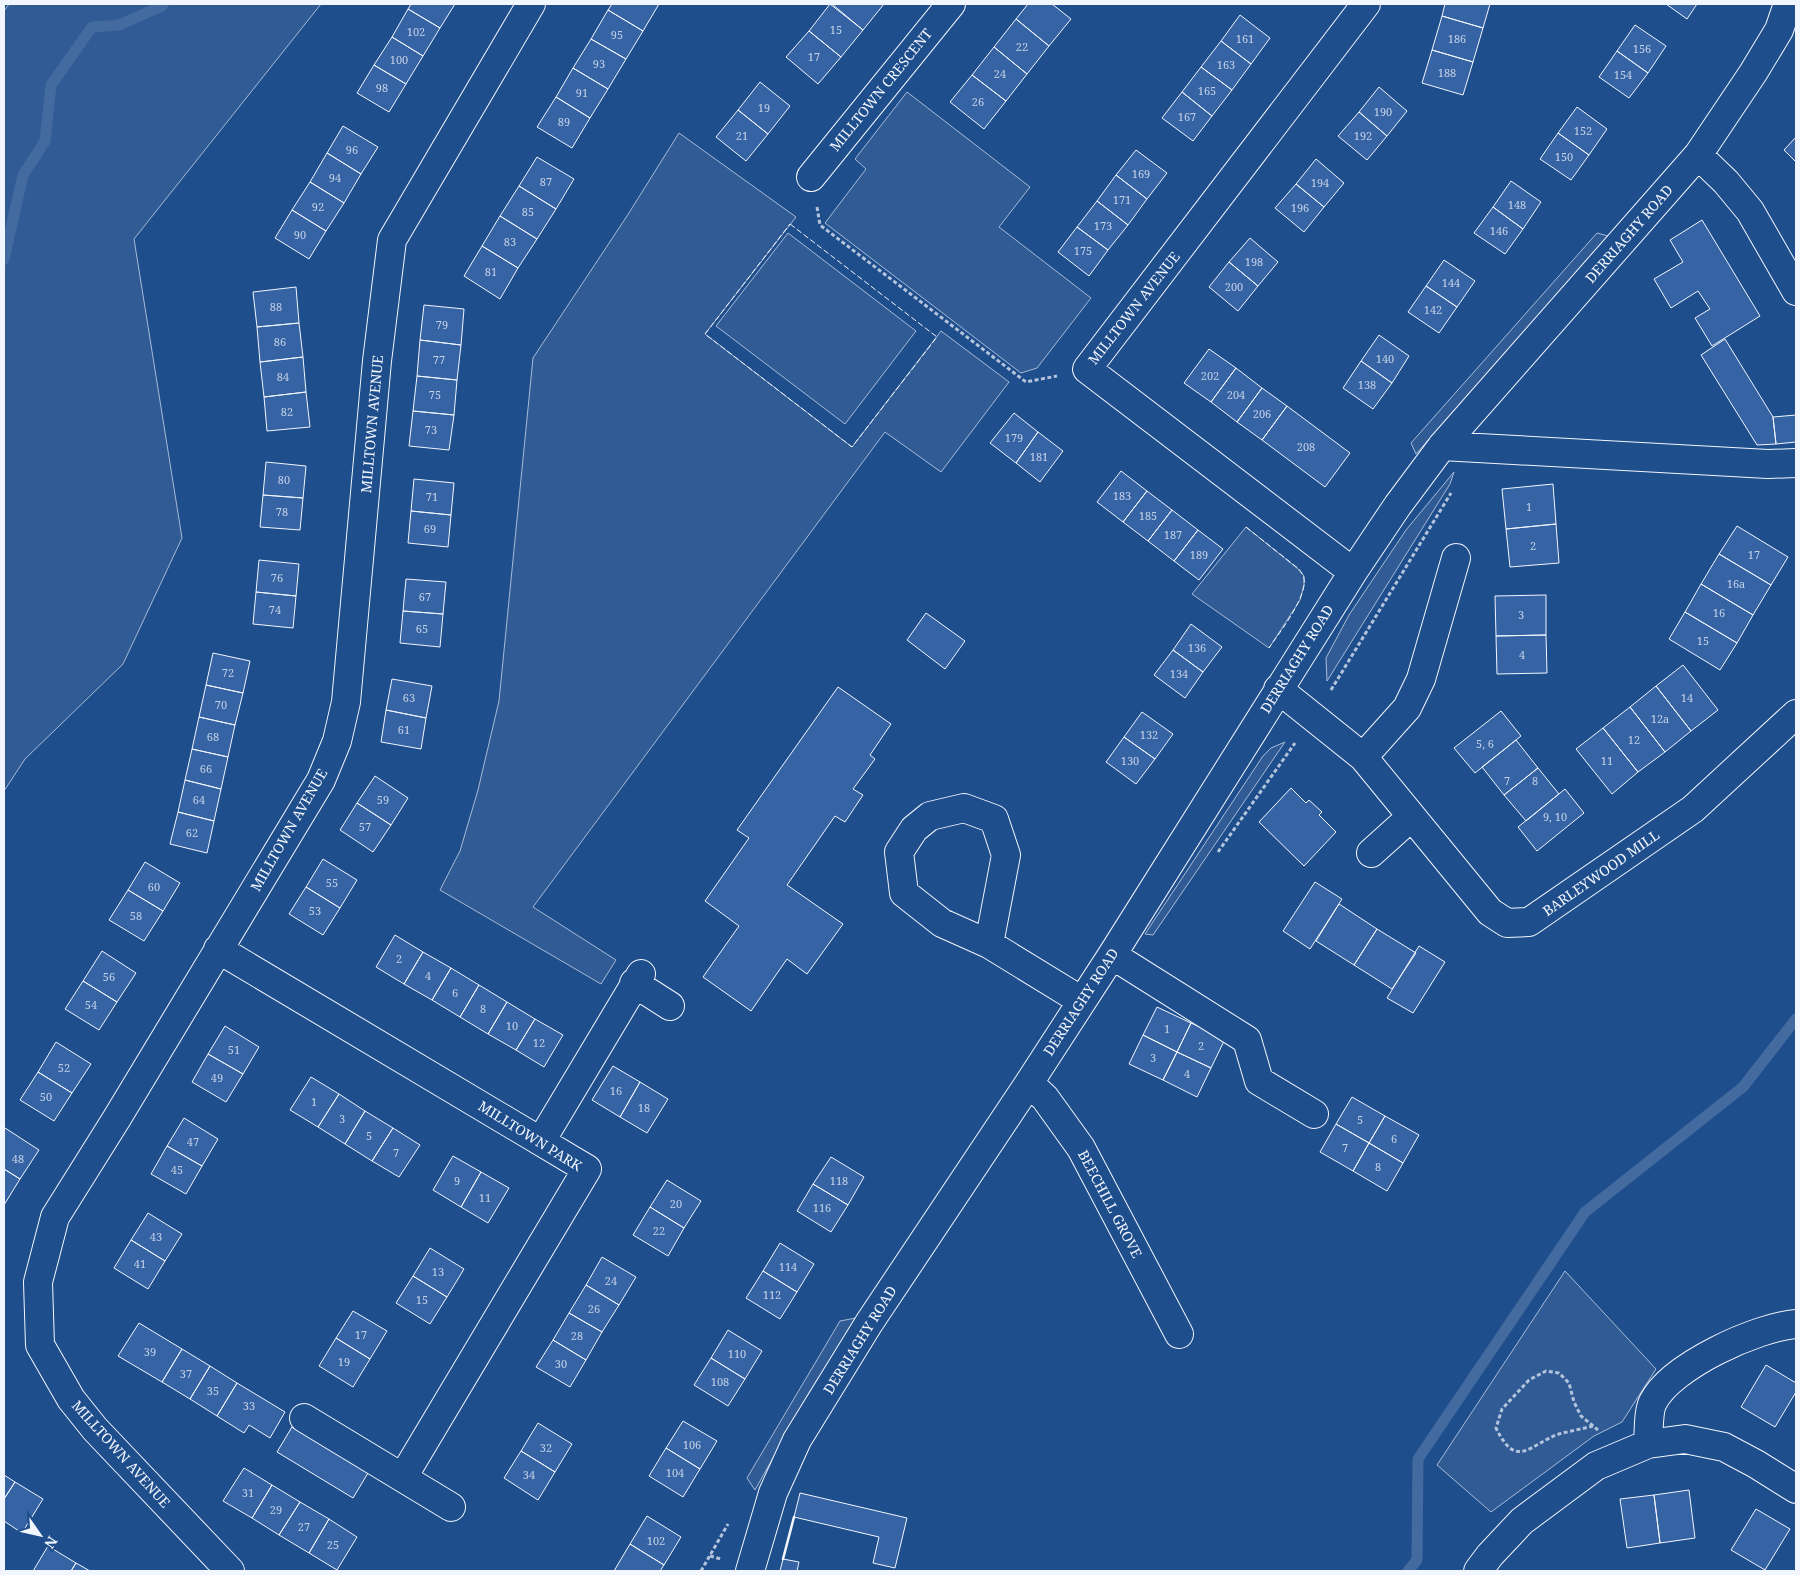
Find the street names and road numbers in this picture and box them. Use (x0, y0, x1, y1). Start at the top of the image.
street label: MILLTOWN CRESCENT (825, 24, 936, 155)
street label: DERRIAGHY ROAD (1581, 180, 1677, 287)
street label: MILLTOWN AVENUE (1083, 247, 1184, 368)
street label: MILLTOWN AVENUE (356, 354, 387, 494)
street label: DERRIAGHY ROAD (1256, 601, 1338, 717)
street label: MILLTOWN AVENUE (246, 765, 332, 894)
street label: BARLEYWOOD MILL (1539, 825, 1663, 920)
street label: DERRIAGHY ROAD (1039, 944, 1122, 1059)
street label: MILLTOWN PARK (475, 1096, 586, 1175)
street label: BEECHILL GROVE (1074, 1146, 1147, 1261)
street label: DERRIAGHY ROAD (819, 1282, 901, 1398)
street label: MILLTOWN AVENUE (68, 1396, 175, 1512)

